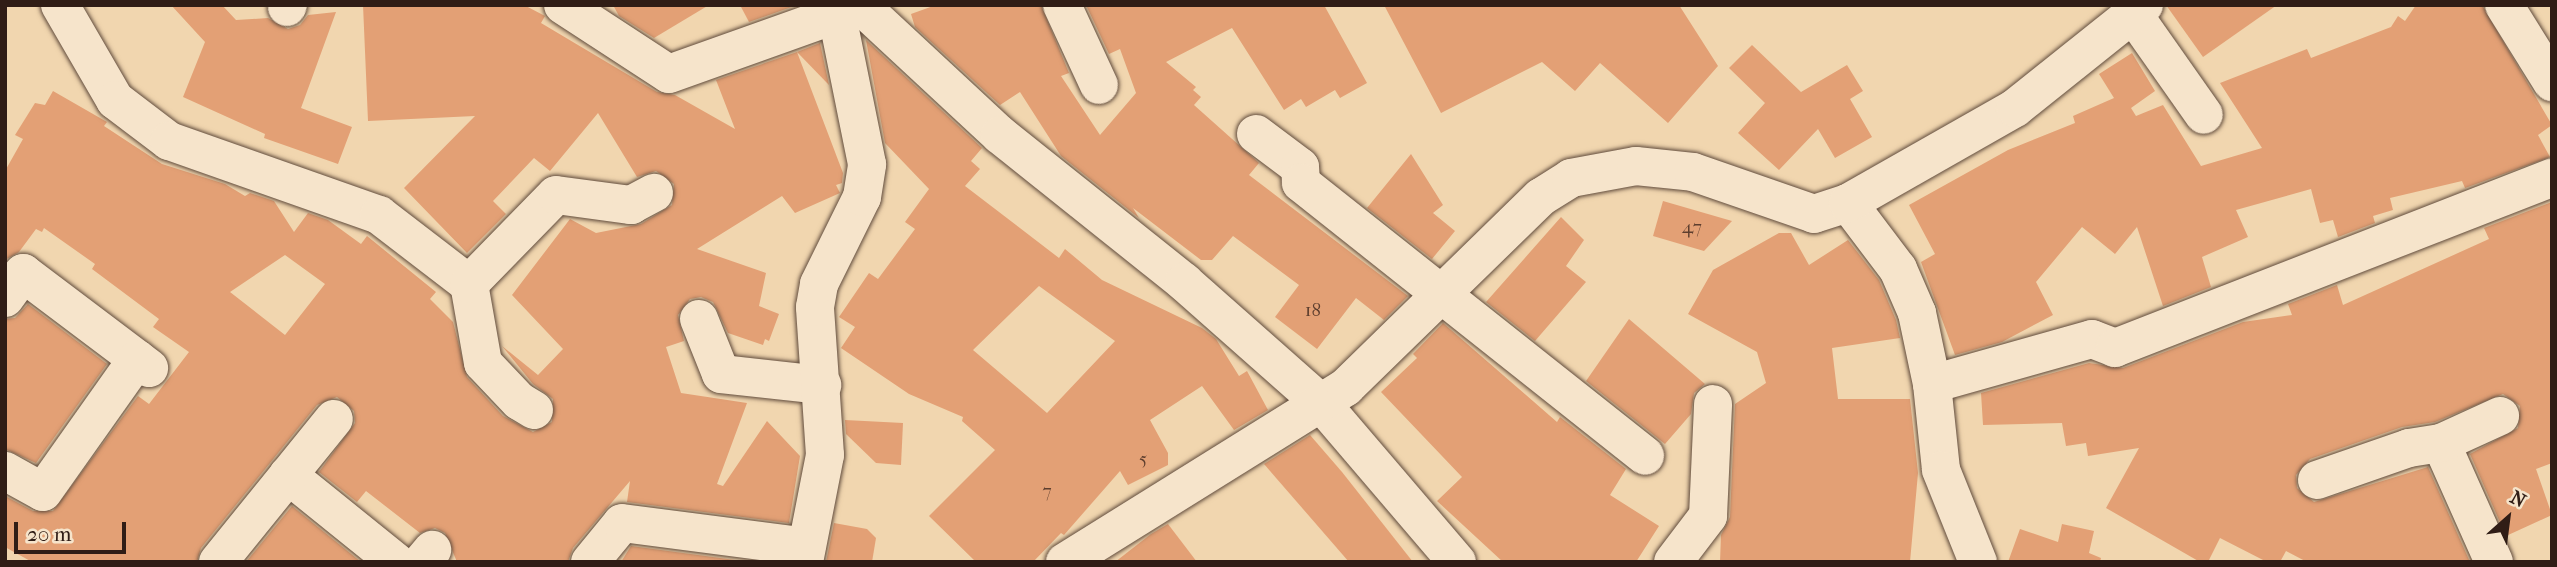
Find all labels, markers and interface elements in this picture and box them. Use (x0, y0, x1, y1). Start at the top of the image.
house number: 47 (1682, 217, 1702, 239)
house number: 18 (1305, 300, 1321, 322)
house number: 5 (1139, 449, 1147, 471)
house number: 7 (1042, 481, 1052, 503)
north arrow (2473, 483, 2543, 553)
text: N (2506, 486, 2529, 513)
scale bar (18, 508, 130, 552)
text: 20 m (27, 522, 71, 546)

